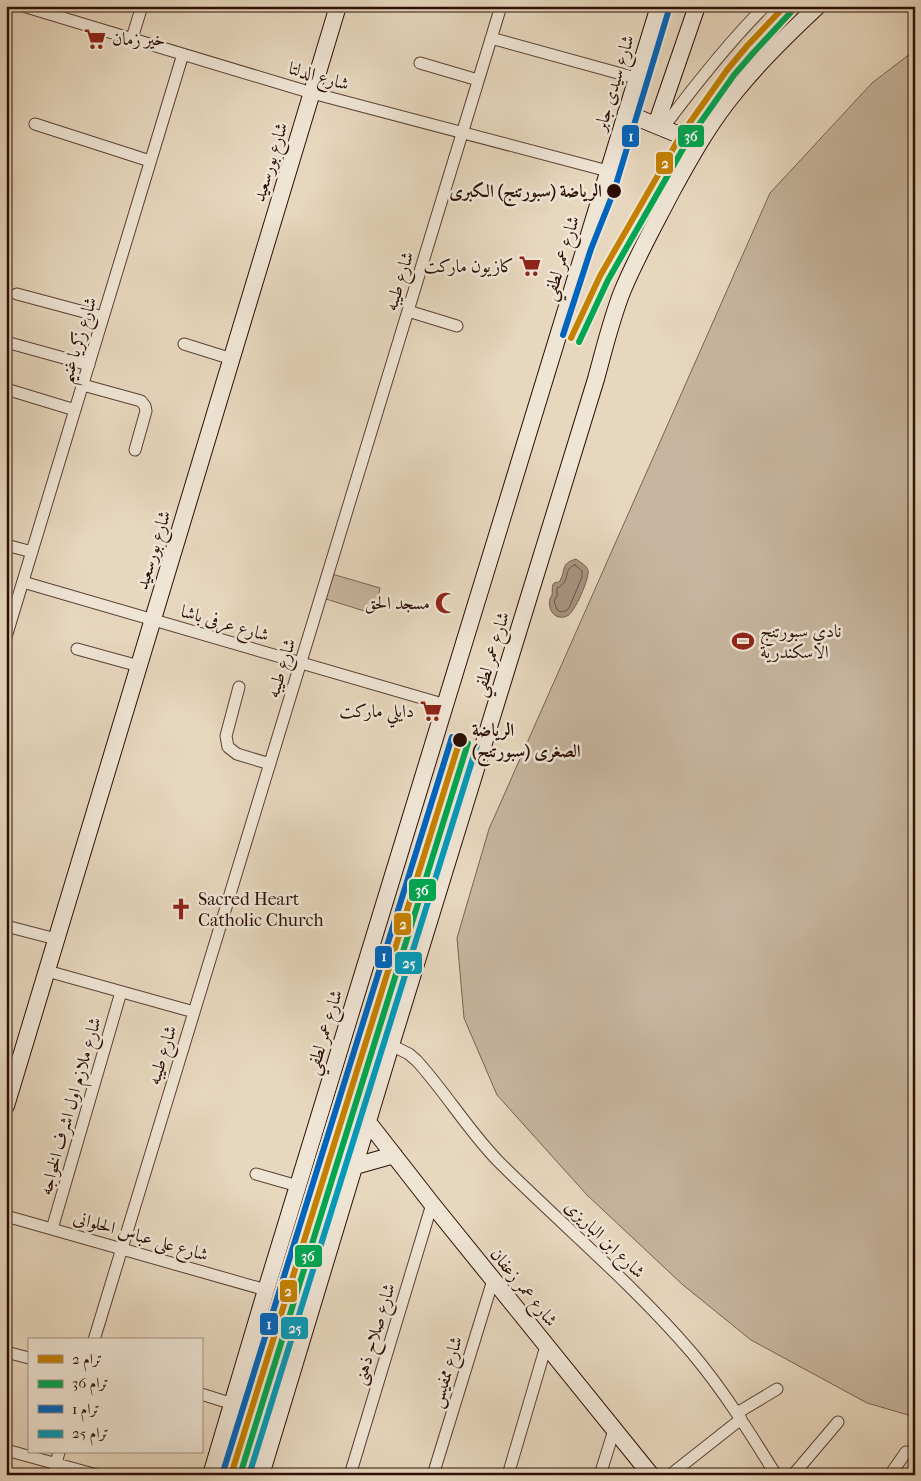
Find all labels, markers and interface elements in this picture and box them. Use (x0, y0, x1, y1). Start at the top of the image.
supermarket icon: خير زمان (82, 26, 108, 52)
place label: خير زمان (112, 29, 165, 50)
street label: شارع سيدى جابر (589, 33, 643, 137)
street label: شارع الدلتا (285, 58, 352, 99)
street label: شارع بورسعيد (249, 120, 296, 205)
line badge: 1 (621, 124, 640, 148)
line badge: 36 (677, 124, 705, 148)
text: 1 (629, 128, 634, 145)
text: 36 (684, 128, 698, 145)
line badge: 2 (655, 151, 674, 175)
text: 2 (661, 155, 669, 172)
place label: الرياضة (سبورتنج) الكبرى (449, 181, 602, 207)
marker: الرياضة (سبورتنج) الكبرى (605, 182, 623, 200)
street label: شارع عمر لطفي (539, 213, 591, 305)
street label: شارع طيبه (381, 249, 422, 315)
supermarket icon: كازيون ماركت (517, 253, 543, 279)
place label: كازيون ماركت (423, 256, 514, 277)
street label: شارع زكريا غنيم (55, 295, 108, 388)
street label: شارع بورسعيد (132, 508, 179, 593)
mosque icon: مسجد الحق (433, 590, 459, 616)
place label: مسجد الحق (365, 593, 430, 614)
street label: شارع عرفى باشا (177, 601, 271, 650)
street label: شارع عمر لطفي (469, 609, 521, 701)
place label: نادي سبورتنج الاسكندرية (760, 621, 842, 663)
sports icon: نادي سبورتنج الاسكندرية (730, 628, 756, 654)
street label: شارع طيبه (263, 636, 304, 702)
supermarket icon: دايلي ماركت (418, 698, 444, 724)
place label: دايلي ماركت (339, 701, 414, 728)
place label: الرياضة (سبورتنج) الصغرى (472, 720, 581, 767)
marker: الرياضة (سبورتنج) الصغرى (451, 731, 469, 749)
line badge: 36 (408, 878, 437, 902)
text: 36 (415, 882, 429, 899)
place label: Sacred Heart Catholic Church (198, 889, 324, 931)
church icon: Sacred Heart Catholic Church (168, 896, 194, 922)
line badge: 2 (393, 912, 412, 936)
text: 2 (399, 916, 407, 933)
line badge: 1 (374, 945, 393, 969)
text: 1 (382, 948, 387, 965)
line badge: 25 (394, 951, 423, 975)
text: 25 (402, 955, 416, 972)
street label: شارع عمر لطفي (302, 987, 354, 1079)
street label: شارع ملازم اول اشرف الخواجه (35, 1015, 111, 1199)
street label: شارع طيبه (144, 1023, 185, 1089)
street label: شارع ابن الباريزى (558, 1196, 649, 1286)
street label: شارع على عباس الحلوانى (70, 1207, 211, 1270)
line badge: 36 (294, 1244, 323, 1268)
street label: شارع عمر زعفان (482, 1244, 562, 1333)
text: 36 (301, 1248, 315, 1265)
line badge: 2 (279, 1279, 298, 1303)
street label: شارع صلاح ذهنى (349, 1281, 405, 1389)
text: 2 (284, 1283, 292, 1300)
line badge: 1 (259, 1312, 279, 1336)
text: 1 (267, 1316, 272, 1333)
line badge: 25 (280, 1316, 309, 1340)
text: 25 (288, 1320, 302, 1337)
street label: شارع ممفيس (426, 1334, 471, 1412)
legend (28, 1338, 202, 1454)
text: ترام 2 (72, 1350, 102, 1372)
text: ترام 36 (72, 1374, 109, 1396)
text: ترام 1 (72, 1400, 100, 1422)
text: ترام 25 (72, 1424, 109, 1446)

